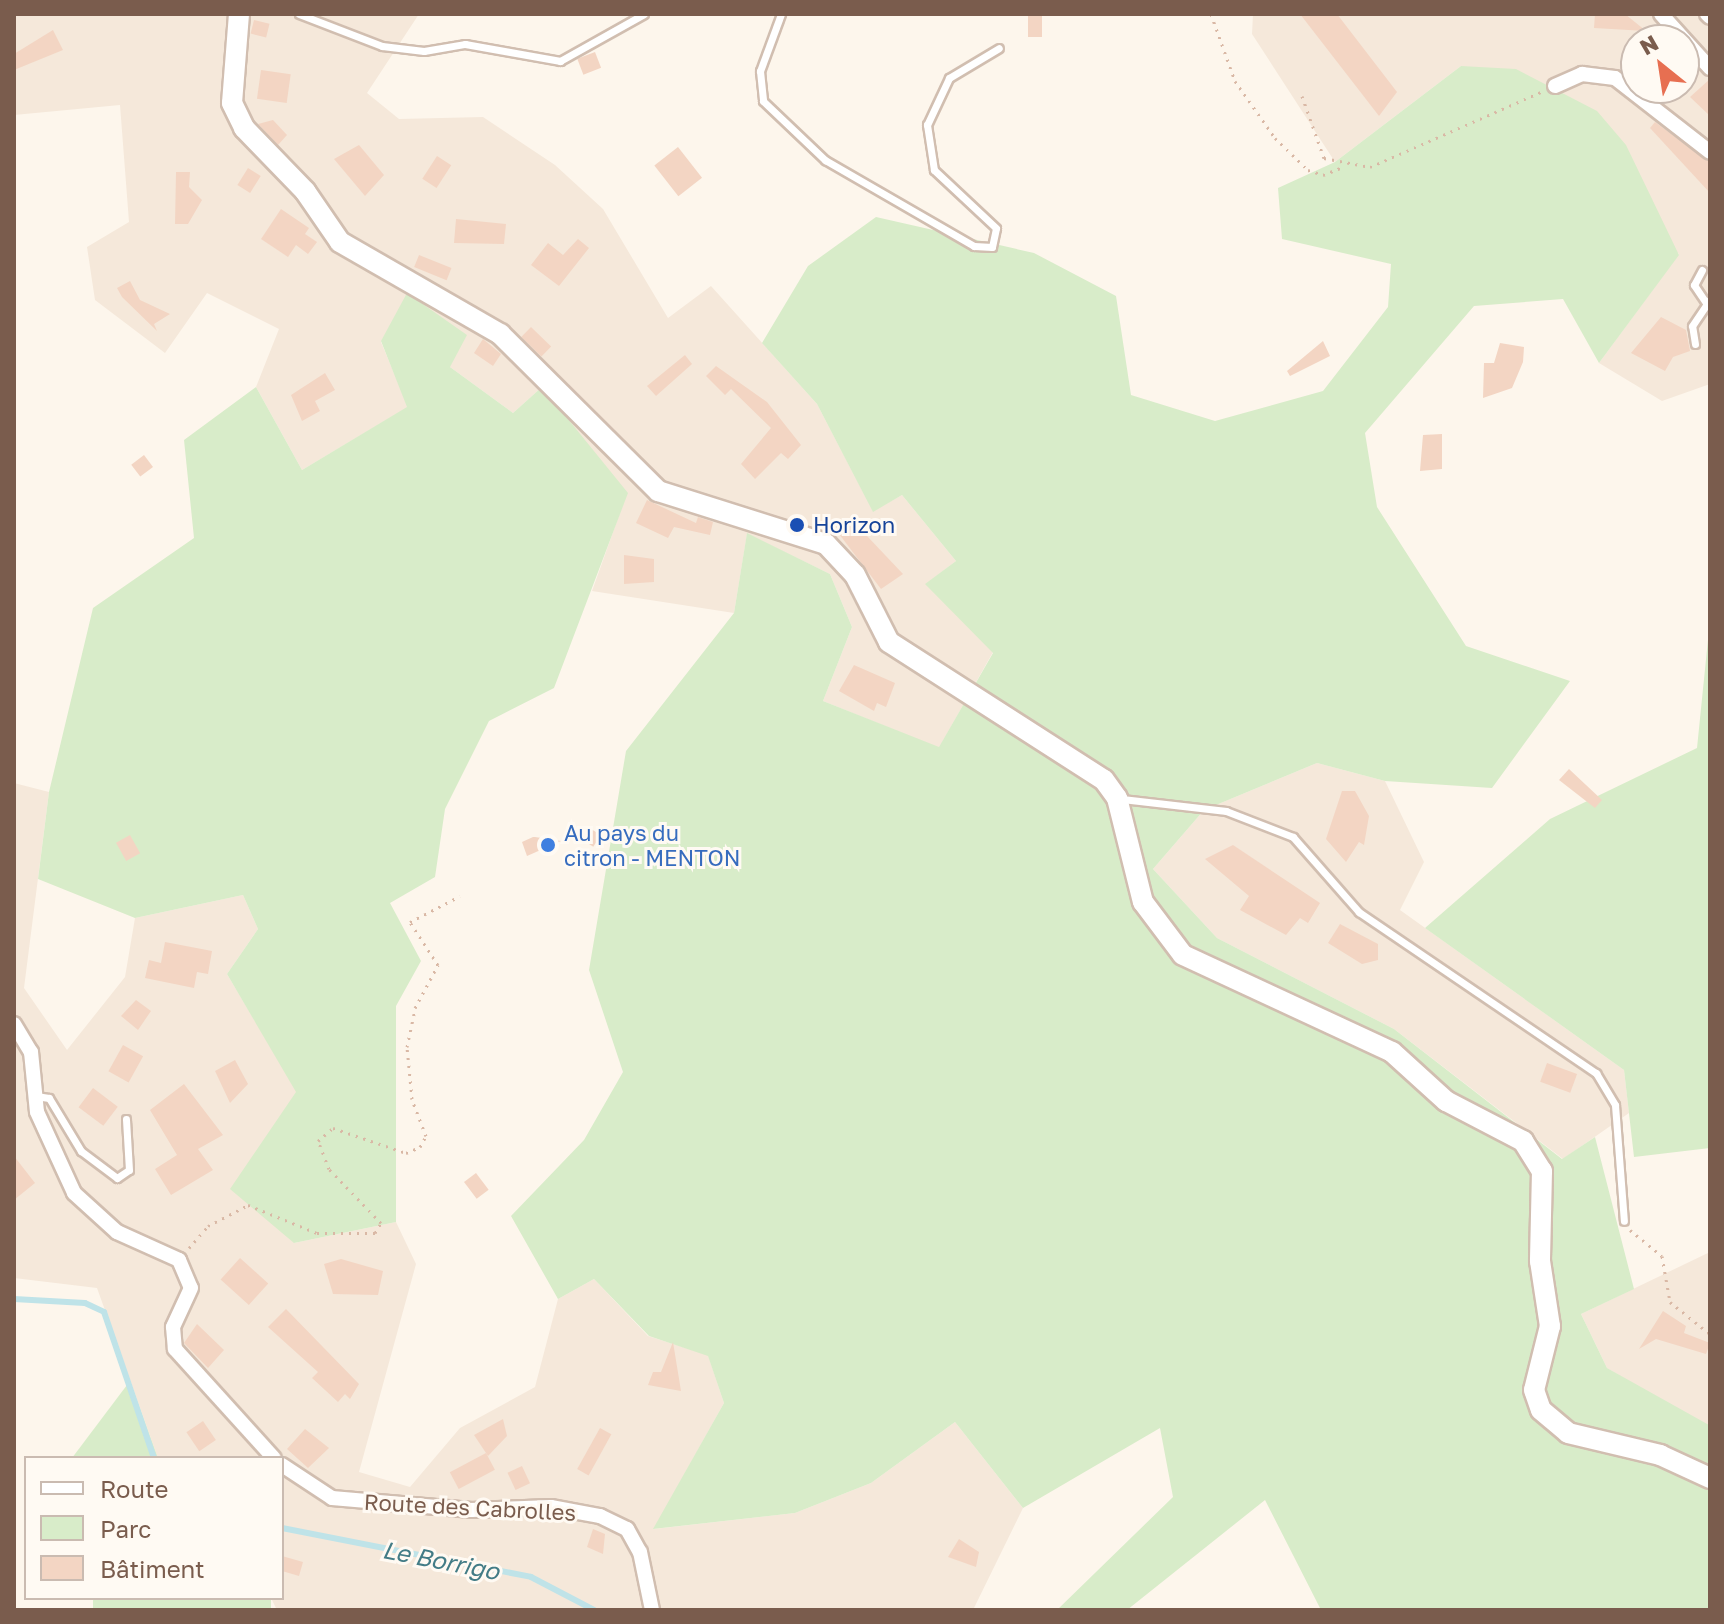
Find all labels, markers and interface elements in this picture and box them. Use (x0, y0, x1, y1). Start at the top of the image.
north arrow (1620, 24, 1700, 104)
text: N (1635, 29, 1663, 60)
place label: Horizon (813, 512, 895, 538)
marker: Horizon (788, 516, 806, 534)
place label: Au pays du citron - MENTON (564, 819, 740, 870)
marker: Au pays du citron - MENTON (539, 836, 557, 854)
legend (24, 1456, 284, 1600)
text: Route (100, 1474, 169, 1503)
street label: Route des Cabrolles (363, 1488, 577, 1526)
text: Parc (100, 1514, 151, 1543)
water label: Le Borrigo (380, 1535, 502, 1585)
text: Bâtiment (100, 1554, 205, 1583)

